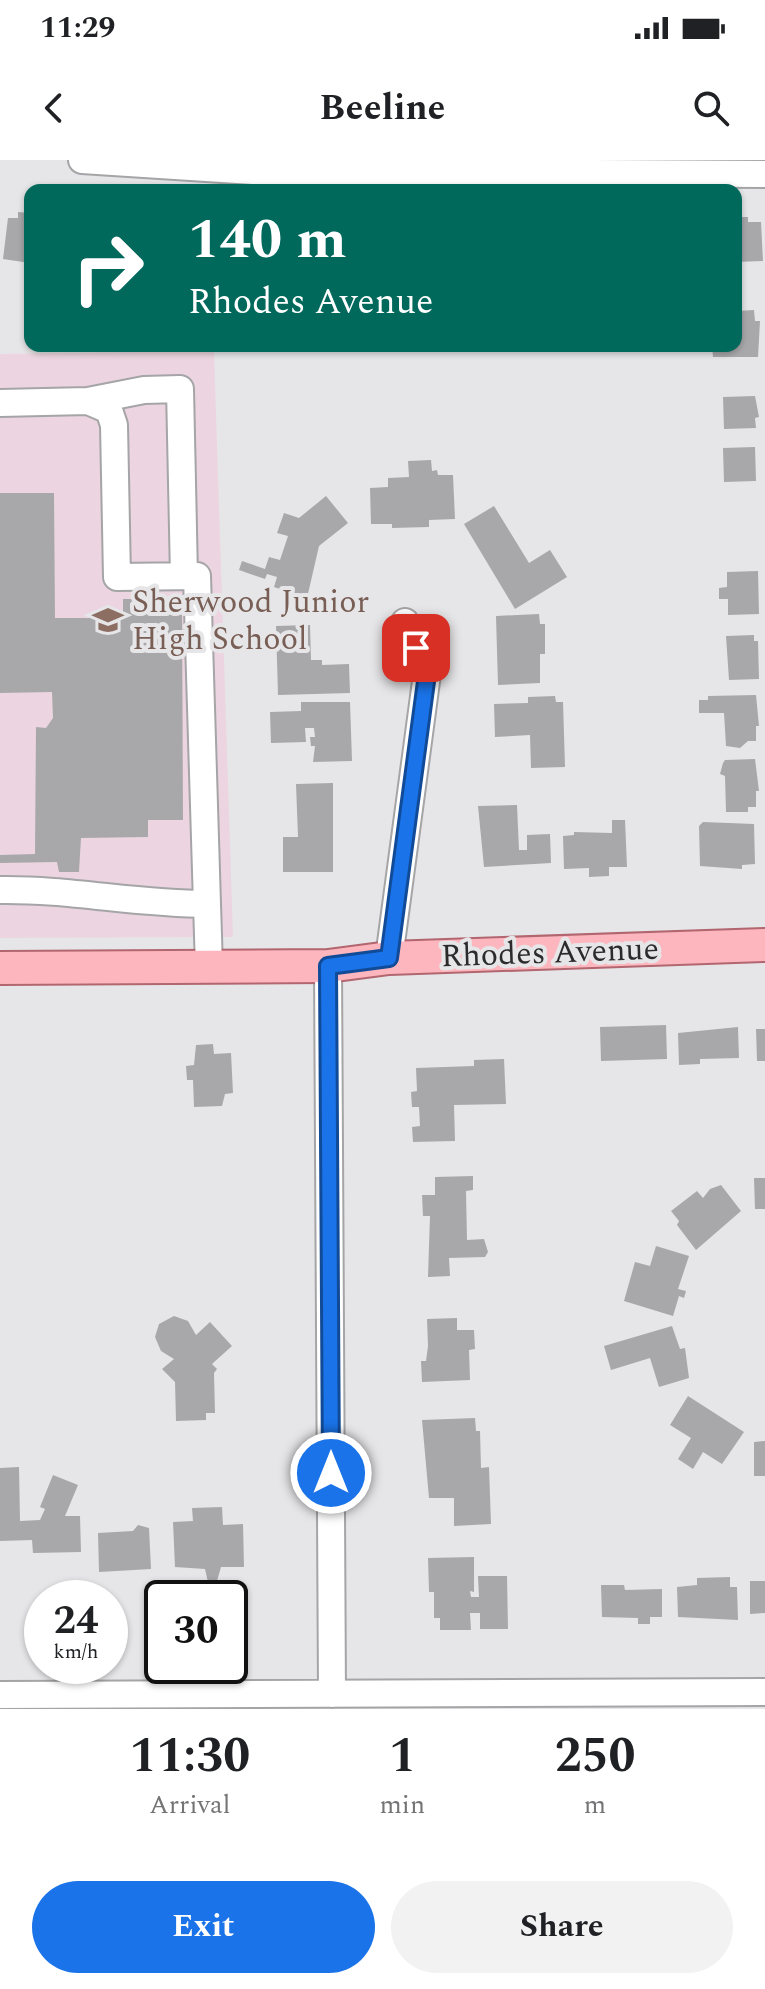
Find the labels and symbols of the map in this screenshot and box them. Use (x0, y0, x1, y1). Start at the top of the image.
place label: Sherwood Junior High School (132, 578, 369, 664)
school or university icon: Sherwood Junior High School (91, 603, 125, 637)
pin (382, 614, 450, 682)
street label: Rhodes Avenue (440, 925, 660, 981)
position arrow (289, 1431, 373, 1515)
speed limit sign: 30 (144, 1580, 248, 1684)

